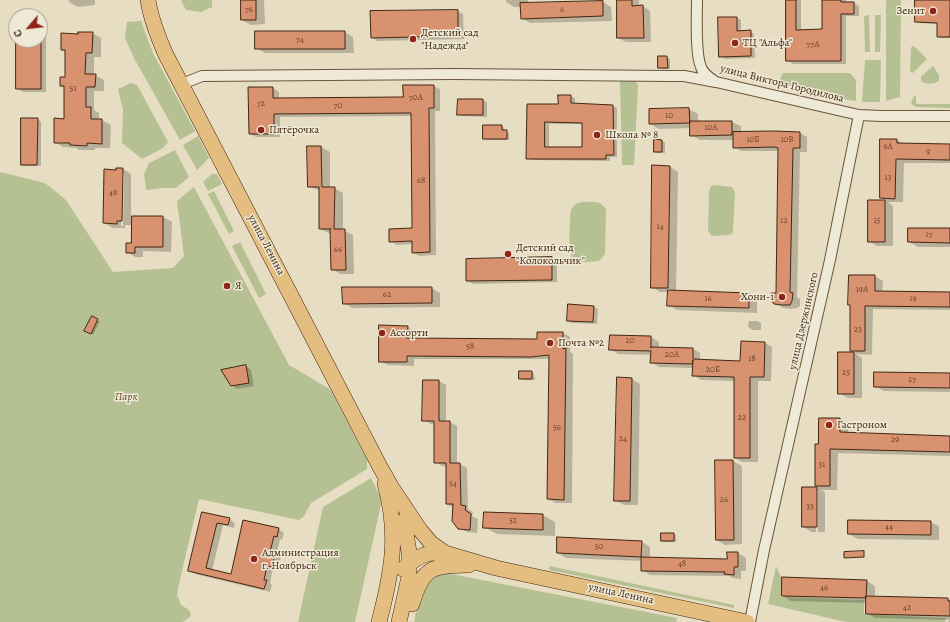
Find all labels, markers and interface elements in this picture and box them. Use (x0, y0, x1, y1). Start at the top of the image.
place label: Зенит (897, 4, 925, 18)
house number: 76 (245, 5, 253, 15)
house number: 6 (560, 5, 564, 15)
marker: Зенит (928, 6, 938, 16)
north arrow (8, 8, 48, 48)
place label: Детский сад "Надежда" (421, 26, 479, 52)
text: С (10, 27, 26, 40)
marker: Детский сад "Надежда" (408, 34, 418, 44)
house number: 74 (296, 35, 304, 45)
place label: ТЦ "Альфа" (743, 36, 792, 50)
marker: ТЦ "Альфа" (730, 38, 740, 48)
house number: 77А (807, 40, 819, 50)
street label: улица Виктора Городилова (719, 62, 845, 106)
house number: 51 (70, 84, 76, 94)
house number: 70А (409, 93, 423, 103)
house number: 72 (257, 99, 265, 109)
house number: 70 (334, 101, 342, 111)
house number: 10 (665, 111, 673, 121)
place label: Пятёрочка (269, 123, 319, 137)
house number: 10А (704, 123, 718, 133)
marker: Пятёрочка (256, 125, 266, 135)
place label: Школа № 8 (605, 128, 658, 142)
marker: Школа № 8 (592, 130, 602, 140)
house number: 10Б (746, 135, 760, 145)
house number: 10В (780, 135, 794, 145)
house number: 9А (883, 142, 893, 152)
house number: 9 (926, 147, 930, 157)
house number: 13 (885, 173, 891, 183)
house number: 68 (417, 176, 425, 186)
house number: 49 (109, 188, 117, 198)
street label: улица Ленина (245, 213, 287, 277)
house number: 12 (780, 216, 788, 226)
house number: 15 (874, 216, 880, 226)
house number: 14 (656, 222, 664, 232)
house number: 17 (926, 230, 932, 240)
place label: Детский сад "Колокольчик" (516, 241, 585, 267)
house number: 66 (334, 245, 342, 255)
marker: Детский сад "Колокольчик" (503, 249, 513, 259)
street label: улица Дзержинского (786, 271, 822, 371)
place label: Я (235, 279, 242, 293)
marker: Я (222, 281, 232, 291)
house number: 19А (856, 285, 868, 295)
house number: 62 (383, 290, 391, 300)
place label: Хони-1 (741, 290, 774, 304)
marker: Хони-1 (777, 292, 787, 302)
house number: 16 (704, 294, 712, 304)
house number: 19 (909, 294, 917, 304)
house number: 23 (854, 325, 862, 335)
place label: Ассорти (390, 326, 428, 340)
marker: Ассорти (377, 328, 387, 338)
place label: Почта №2 (558, 336, 604, 350)
house number: 20 (625, 336, 635, 346)
marker: Почта №2 (545, 338, 555, 348)
house number: 58 (466, 342, 474, 352)
house number: 20А (665, 350, 679, 360)
house number: 18 (748, 354, 756, 364)
house number: 20Б (706, 365, 720, 375)
house number: 25 (842, 368, 850, 378)
house number: 27 (908, 375, 916, 385)
park label: Парк (115, 390, 137, 404)
house number: 22 (738, 413, 746, 423)
place label: Гастроном (837, 418, 887, 432)
marker: Гастроном (824, 420, 834, 430)
house number: 56 (553, 423, 561, 433)
house number: 24 (619, 434, 627, 444)
house number: 29 (891, 435, 899, 445)
house number: 31 (819, 460, 825, 470)
house number: 54 (449, 479, 457, 489)
house number: 26 (720, 495, 728, 505)
house number: 33 (806, 502, 814, 512)
house number: 52 (509, 516, 517, 526)
house number: 44 (885, 522, 893, 532)
house number: 50 (595, 542, 603, 552)
place label: Администрация г. Ноябрьск (262, 546, 339, 572)
marker: Администрация г. Ноябрьск (249, 554, 259, 564)
house number: 48 (678, 559, 686, 569)
street label: улица Ленина (587, 581, 655, 607)
house number: 46 (820, 583, 828, 593)
house number: 42 (903, 603, 911, 613)

